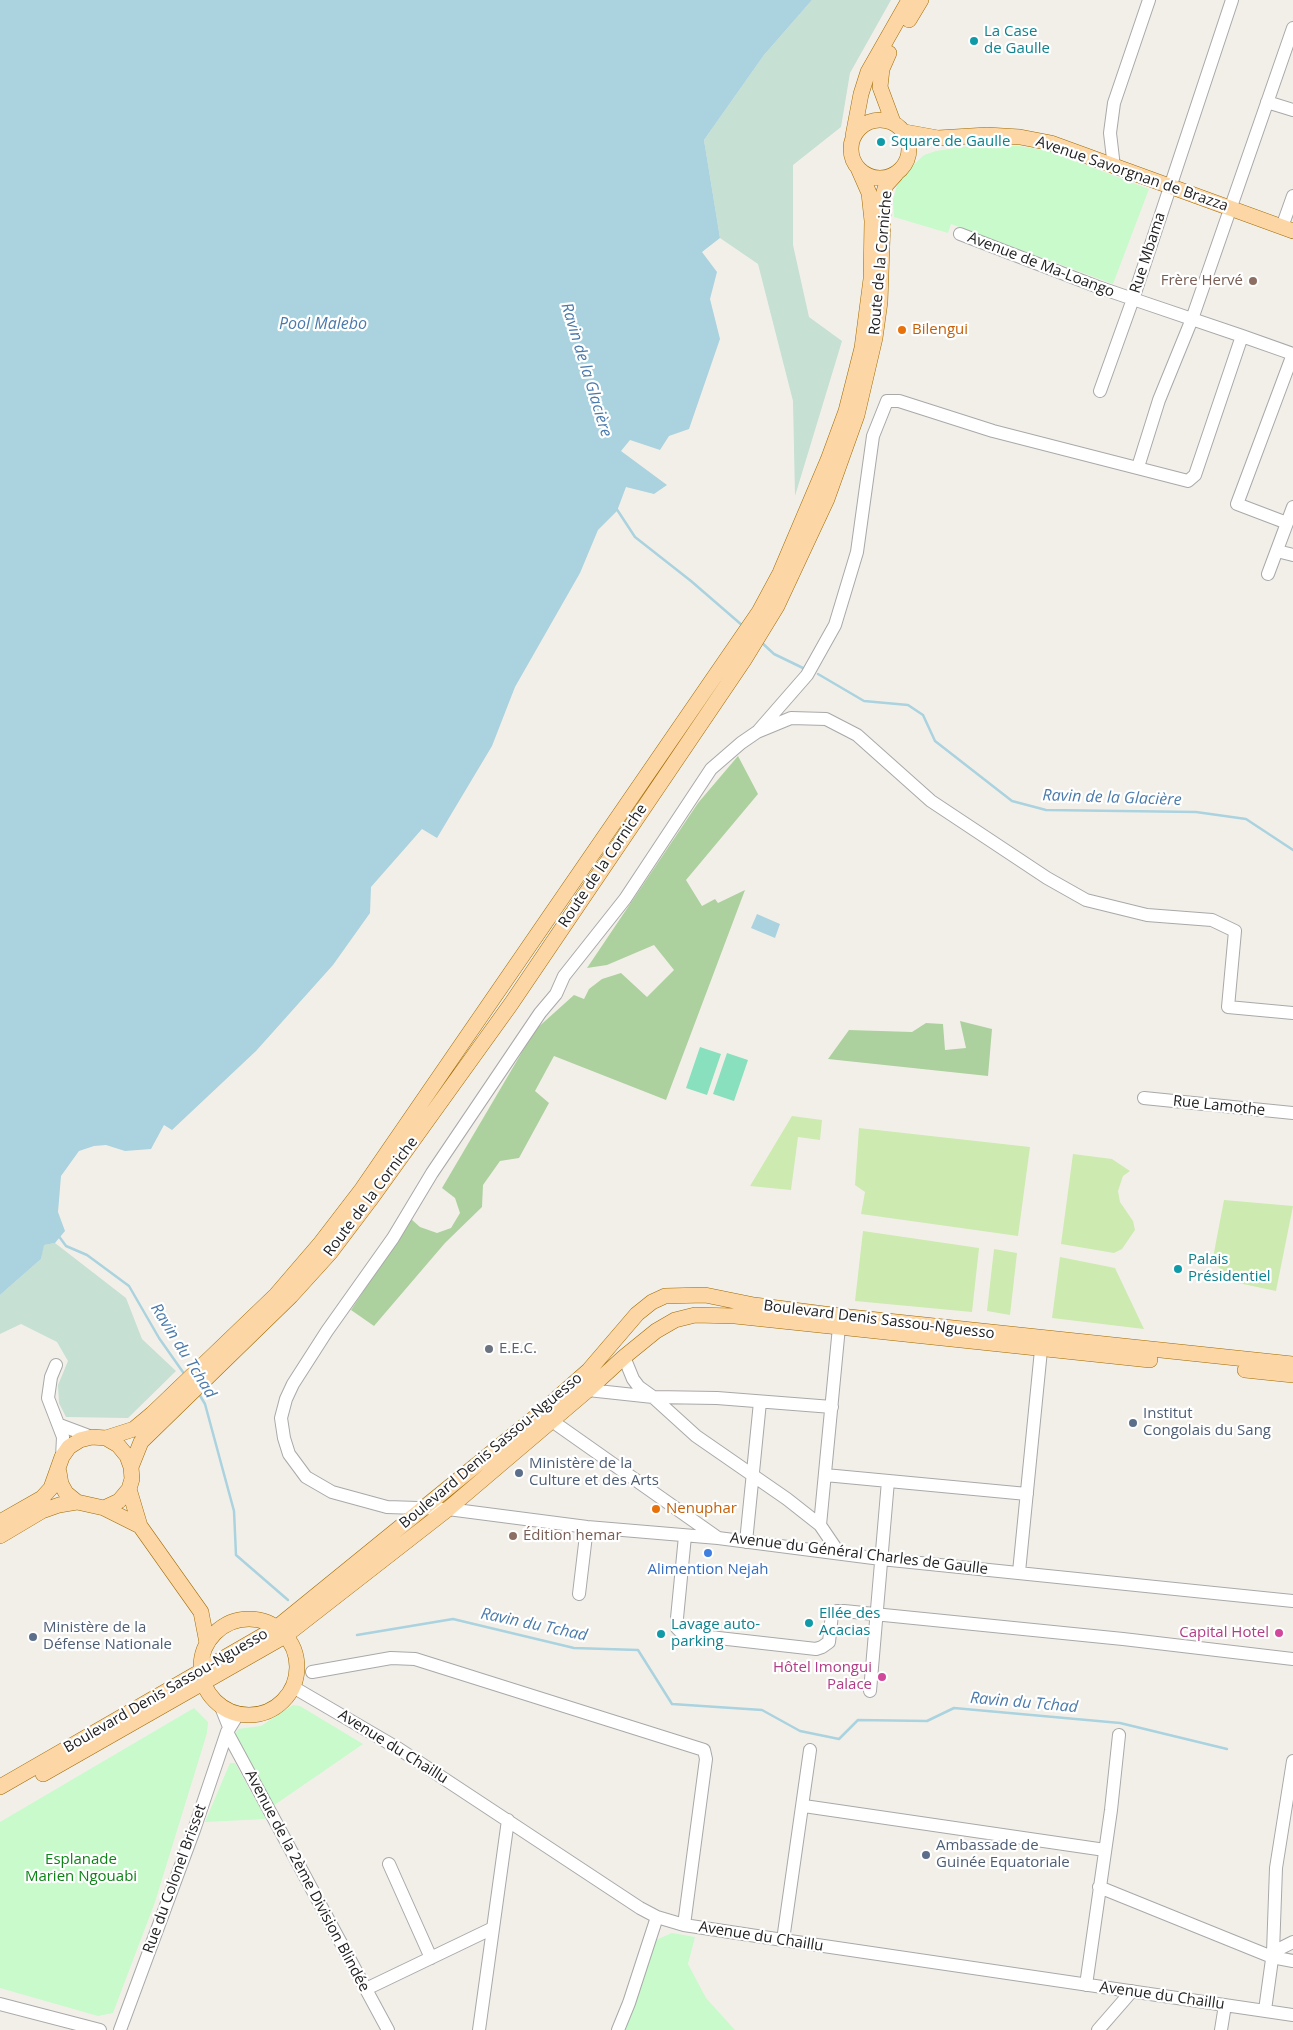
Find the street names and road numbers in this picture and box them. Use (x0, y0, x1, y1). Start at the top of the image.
street label: Avenue Savorgnan de Brazza (1034, 133, 1230, 215)
street label: Route de la Corniche (866, 190, 896, 336)
street label: Rue Mbama (1126, 210, 1170, 296)
street label: Avenue de Ma-Loango (965, 229, 1117, 301)
street label: Route de la Corniche (555, 801, 651, 931)
street label: Rue Lamothe (1172, 1092, 1266, 1120)
street label: Route de la Corniche (320, 1134, 422, 1260)
street label: Boulevard Denis Sassou-Nguesso (762, 1297, 996, 1343)
street label: Boulevard Denis Sassou-Nguesso (396, 1369, 586, 1533)
street label: Avenue du Général Charles de Gaulle (729, 1529, 989, 1579)
street label: Boulevard Denis Sassou-Nguesso (61, 1625, 271, 1757)
street label: Avenue du Chaillu (335, 1706, 451, 1788)
street label: Avenue de la 2ème Division Blindée (241, 1767, 373, 1995)
street label: Rue du Colonel Brisset (140, 1802, 210, 1956)
street label: Avenue du Chaillu (697, 1918, 825, 1956)
street label: Avenue du Chaillu (1098, 1978, 1226, 2014)

